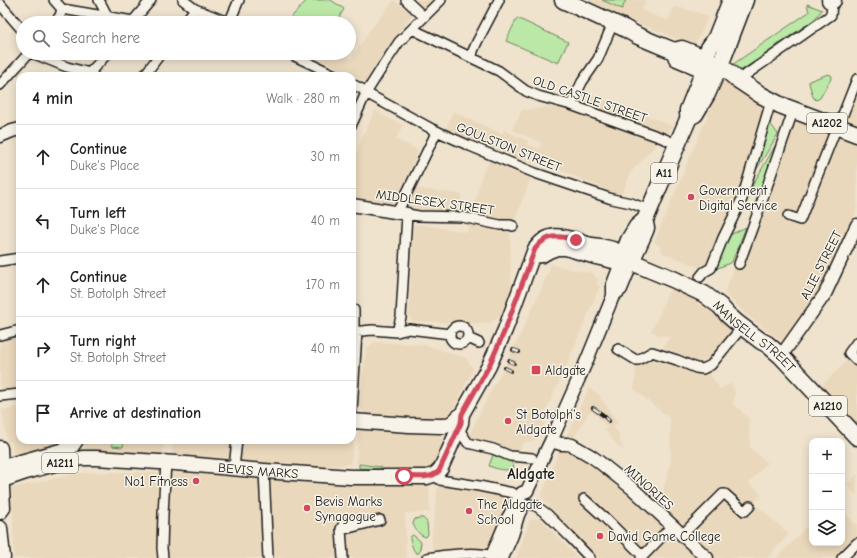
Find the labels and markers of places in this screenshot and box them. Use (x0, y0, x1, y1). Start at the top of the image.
place label: Government Digital Service (699, 183, 778, 213)
marker: Government Digital Service (686, 192, 696, 202)
place label: Aldgate (545, 363, 586, 378)
marker: Aldgate (530, 364, 542, 376)
place label: St Botolph's Aldgate (516, 407, 581, 437)
marker: St Botolph's Aldgate (503, 416, 513, 426)
place label: No1 Fitness (124, 474, 188, 489)
marker: No1 Fitness (191, 476, 201, 486)
place label: Bevis Marks Synagogue (315, 494, 382, 524)
place label: The Aldgate School (477, 497, 543, 527)
marker: Bevis Marks Synagogue (302, 503, 312, 513)
marker: The Aldgate School (464, 506, 474, 516)
place label: David Game College (608, 529, 721, 544)
marker: David Game College (595, 531, 605, 541)

